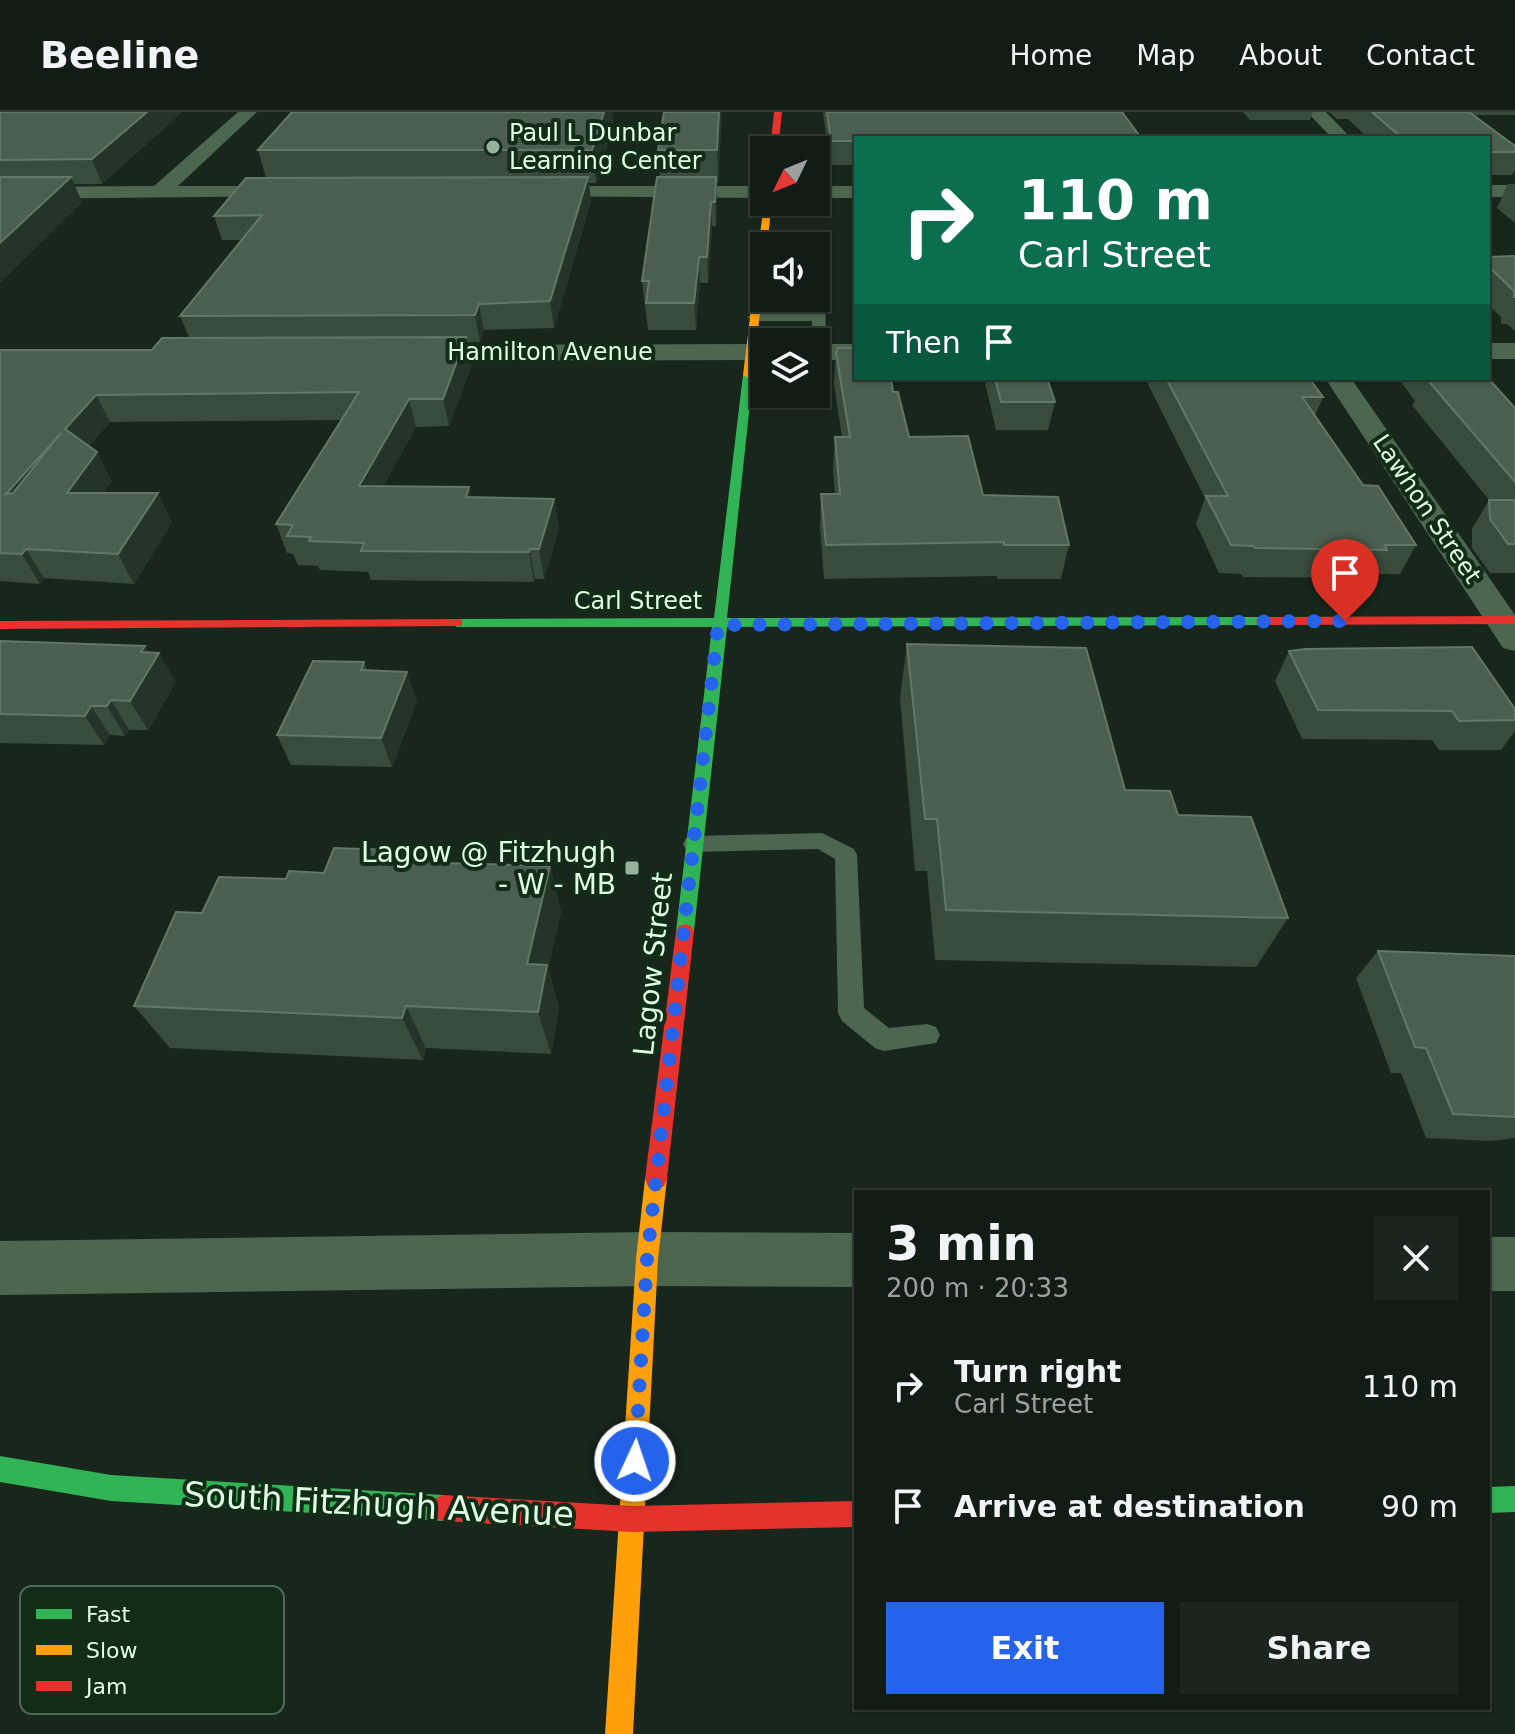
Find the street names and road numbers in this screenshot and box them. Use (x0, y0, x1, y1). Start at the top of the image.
street label: Hamilton Avenue (447, 338, 653, 366)
street label: Lawhon Street (1367, 429, 1487, 589)
street label: Carl Street (574, 587, 702, 615)
street label: Lagow Street (627, 870, 679, 1057)
street label: South Fitzhugh Avenue (183, 1474, 575, 1534)

